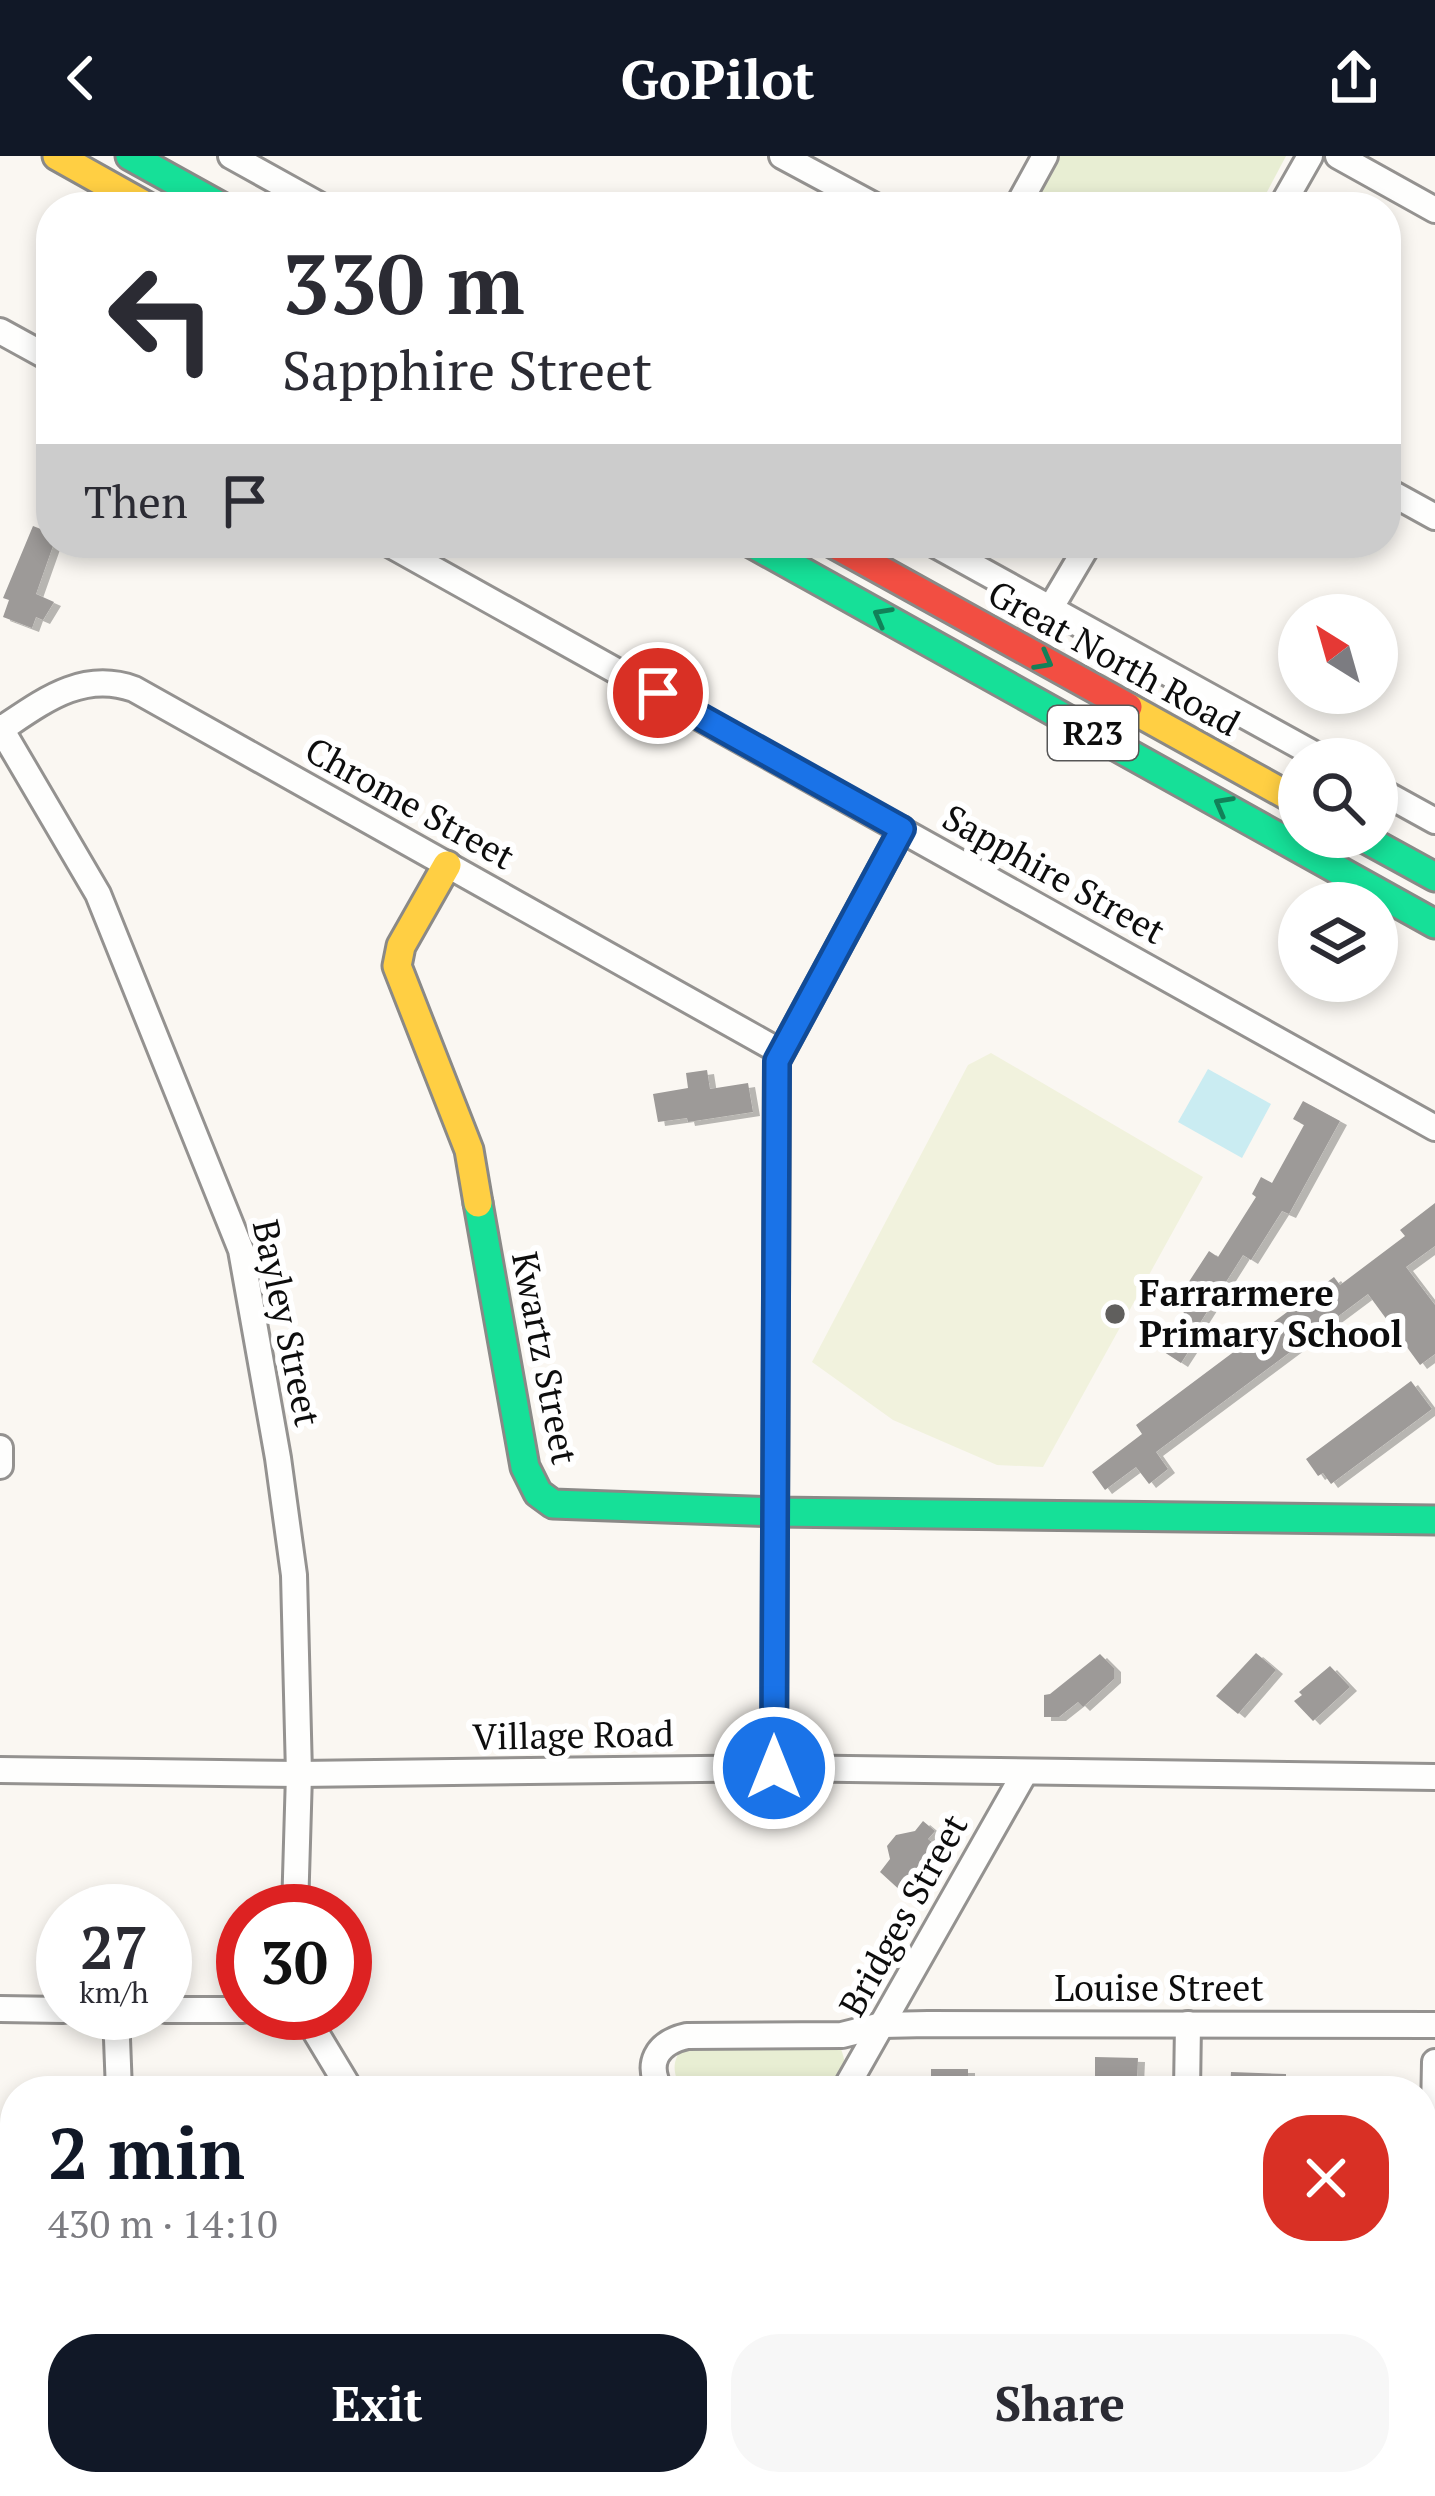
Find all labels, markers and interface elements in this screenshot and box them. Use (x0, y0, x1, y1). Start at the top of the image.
text: GoPilot (620, 43, 815, 114)
icon: back (48, 45, 114, 111)
icon: share (1321, 45, 1387, 111)
text: 330 m (282, 227, 525, 338)
icon: left (84, 240, 240, 396)
text: Sapphire Street (282, 334, 652, 405)
icon: arrive (212, 468, 278, 534)
text: Then (84, 471, 188, 531)
street label: Great North Road (980, 569, 1248, 746)
north arrow (1278, 594, 1398, 714)
map controls (1278, 594, 1398, 1002)
one-way arrow (873, 607, 895, 630)
pin (607, 642, 709, 744)
one-way arrow (1032, 647, 1053, 670)
icon: arrive (625, 660, 691, 726)
road number: R23 (1048, 706, 1138, 760)
street label: Chrome Street (297, 726, 523, 879)
button: search (1278, 738, 1398, 858)
street label: Sapphire Street (935, 793, 1174, 954)
one-way arrow (1214, 797, 1235, 820)
button: layers (1278, 882, 1398, 1002)
street label: Bayley Street (243, 1215, 332, 1430)
street label: Kwartz Street (502, 1248, 589, 1468)
place label: Farrarmere Primary School (1139, 1269, 1402, 1357)
marker: Farrarmere Primary School (1102, 1301, 1128, 1327)
position arrow (711, 1705, 837, 1831)
street label: Village Road (472, 1709, 674, 1760)
street label: Bridges Street (828, 1805, 977, 2024)
speed limit sign: 30 (216, 1884, 372, 2040)
text: 27 (80, 1907, 148, 1986)
street label: Louise Street (1054, 1964, 1264, 2011)
text: km/h (79, 1972, 149, 2012)
text: 2 min (48, 2104, 245, 2200)
button: close (1263, 2115, 1389, 2241)
text: 430 m · 14:10 (48, 2197, 278, 2249)
button: Exit (48, 2334, 707, 2472)
button: Share (731, 2334, 1389, 2472)

